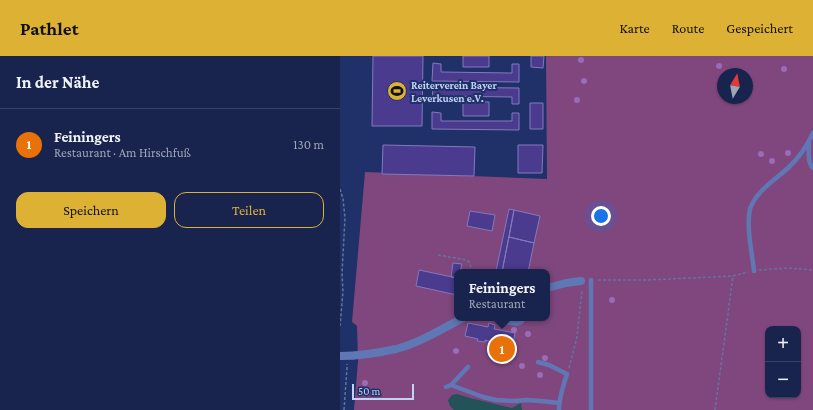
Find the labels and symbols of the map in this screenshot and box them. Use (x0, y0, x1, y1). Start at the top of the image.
north arrow (717, 68, 753, 104)
place label: Reiterverein Bayer Leverkusen e.V. (411, 79, 497, 104)
sports icon: Reiterverein Bayer Leverkusen e.V. (386, 80, 408, 102)
your location (591, 206, 611, 226)
pin: 1 (489, 334, 515, 364)
scale bar (352, 382, 414, 401)

